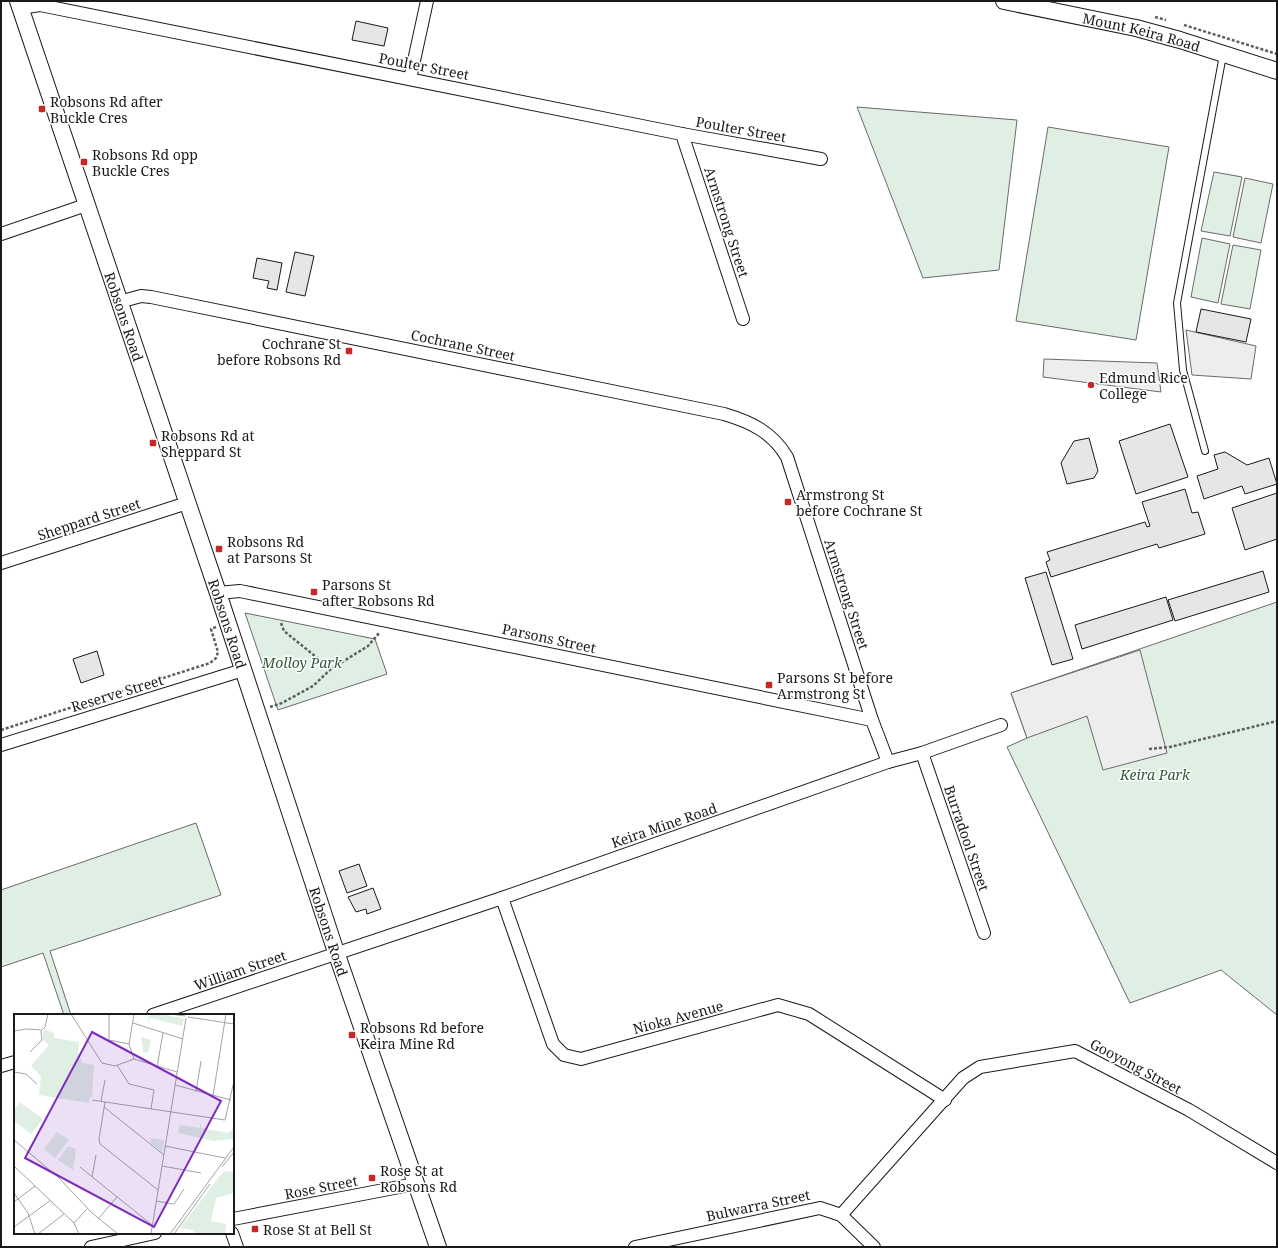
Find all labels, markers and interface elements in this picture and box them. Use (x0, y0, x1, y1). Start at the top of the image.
street label: Mount Keira Road (1081, 8, 1203, 56)
street label: Poulter Street (377, 48, 471, 84)
place label: Robsons Rd after Buckle Cres (50, 92, 163, 127)
marker: Robsons Rd after Buckle Cres (37, 104, 47, 114)
street label: Poulter Street (694, 112, 788, 146)
place label: Robsons Rd opp Buckle Cres (92, 145, 198, 180)
marker: Robsons Rd opp Buckle Cres (79, 157, 89, 167)
street label: Armstrong Street (700, 164, 754, 280)
street label: Robsons Road (101, 269, 149, 364)
street label: Cochrane Street (409, 325, 517, 365)
place label: Cochrane St before Robsons Rd (217, 334, 341, 369)
marker: Cochrane St before Robsons Rd (344, 346, 354, 356)
place label: Edmund Rice College (1099, 368, 1188, 403)
marker: Edmund Rice College (1086, 380, 1096, 390)
place label: Robsons Rd at Sheppard St (161, 426, 255, 461)
marker: Robsons Rd at Sheppard St (148, 438, 158, 448)
place label: Armstrong St before Cochrane St (796, 485, 922, 520)
street label: Sheppard Street (35, 493, 143, 545)
marker: Armstrong St before Cochrane St (783, 497, 793, 507)
place label: Robsons Rd at Parsons St (227, 532, 312, 567)
street label: Armstrong Street (820, 536, 874, 652)
marker: Robsons Rd at Parsons St (214, 544, 224, 554)
place label: Parsons St after Robsons Rd (322, 575, 435, 610)
street label: Robsons Road (204, 576, 252, 671)
marker: Parsons St after Robsons Rd (309, 587, 319, 597)
street label: Parsons Street (500, 619, 598, 657)
park label: Molloy Park (261, 653, 343, 672)
place label: Parsons St before Armstrong St (777, 668, 893, 703)
street label: Reserve Street (69, 670, 165, 716)
marker: Parsons St before Armstrong St (764, 680, 774, 690)
park label: Keira Park (1119, 765, 1191, 784)
street label: Burradool Street (940, 783, 994, 893)
street label: Keira Mine Road (609, 798, 720, 852)
street label: Robsons Road (306, 884, 353, 979)
street label: William Street (191, 945, 289, 995)
street label: Nioka Avenue (631, 996, 725, 1038)
inset map (14, 1014, 234, 1234)
place label: Robsons Rd before Keira Mine Rd (360, 1018, 484, 1053)
marker: Robsons Rd before Keira Mine Rd (347, 1030, 357, 1040)
street label: Gooyong Street (1087, 1034, 1185, 1098)
place label: Rose St at Robsons Rd (380, 1161, 457, 1196)
street label: Rose Street (283, 1171, 359, 1203)
marker: Rose St at Robsons Rd (367, 1173, 377, 1183)
street label: Bulwarra Street (704, 1185, 812, 1225)
place label: Rose St at Bell St (263, 1220, 372, 1239)
marker: Rose St at Bell St (250, 1224, 260, 1234)

